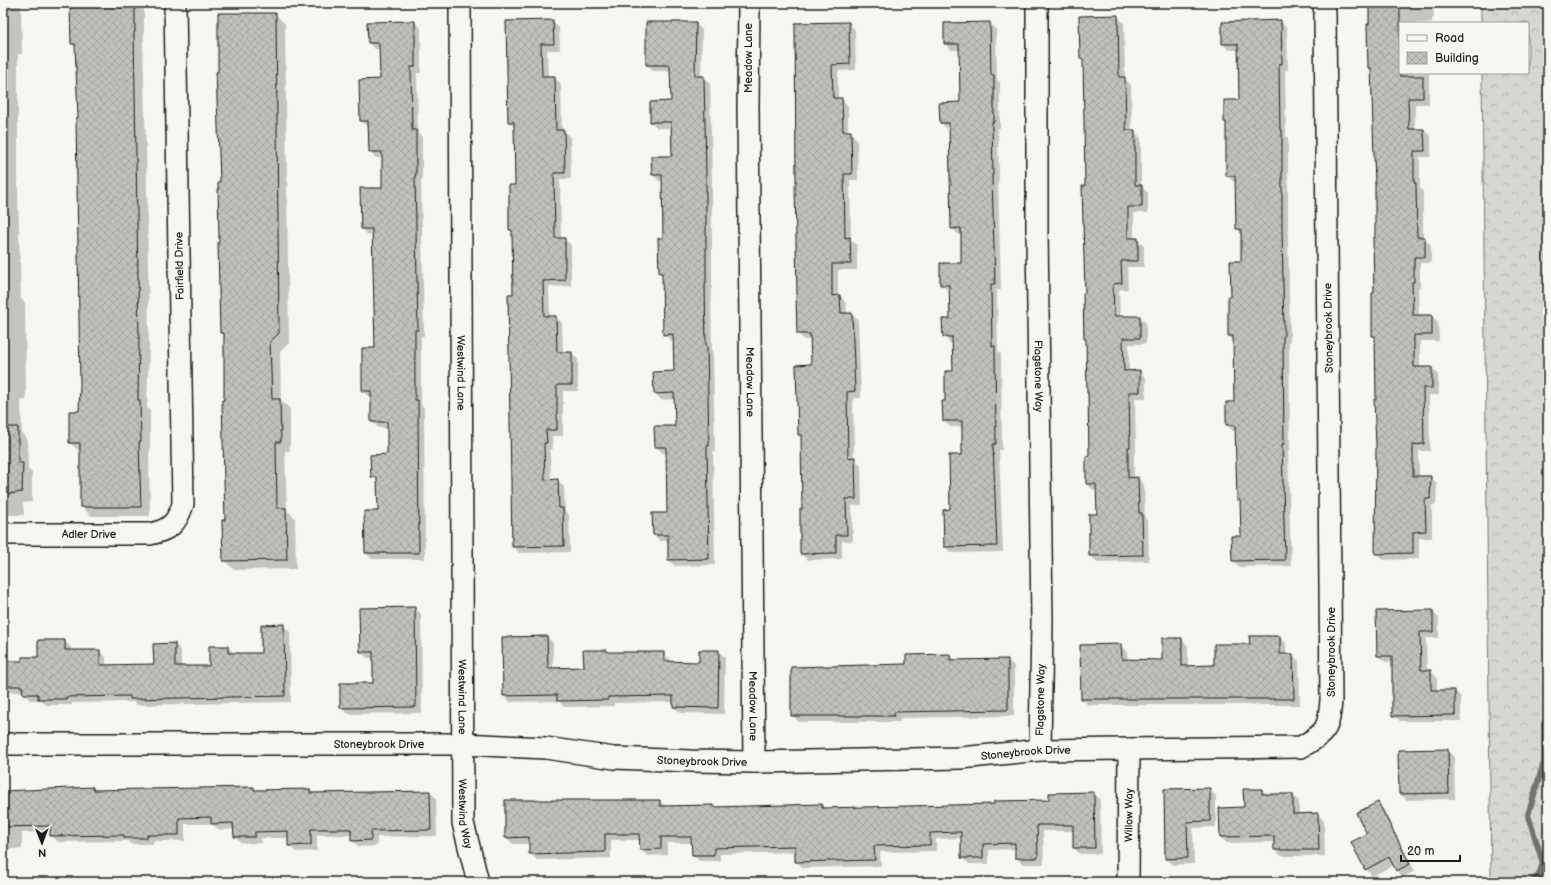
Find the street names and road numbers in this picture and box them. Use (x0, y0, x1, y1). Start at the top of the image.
street label: Meadow Lane (742, 23, 755, 93)
street label: Fairfield Drive (172, 231, 187, 300)
street label: Stoneybrook Drive (1321, 282, 1336, 373)
street label: Westwind Lane (454, 335, 467, 411)
street label: Flagstone Way (1031, 340, 1045, 412)
street label: Meadow Lane (743, 347, 757, 418)
street label: Adler Drive (62, 528, 117, 541)
street label: Stoneybrook Drive (1325, 606, 1338, 697)
street label: Westwind Lane (455, 659, 469, 735)
street label: Flagstone Way (1033, 664, 1048, 736)
street label: Meadow Lane (746, 671, 760, 742)
street label: Stoneybrook Drive (334, 738, 425, 751)
street label: Stoneybrook Drive (980, 744, 1071, 763)
street label: Stoneybrook Drive (657, 754, 748, 769)
street label: Westwind Way (456, 779, 475, 850)
street label: Willow Way (1122, 788, 1136, 842)

